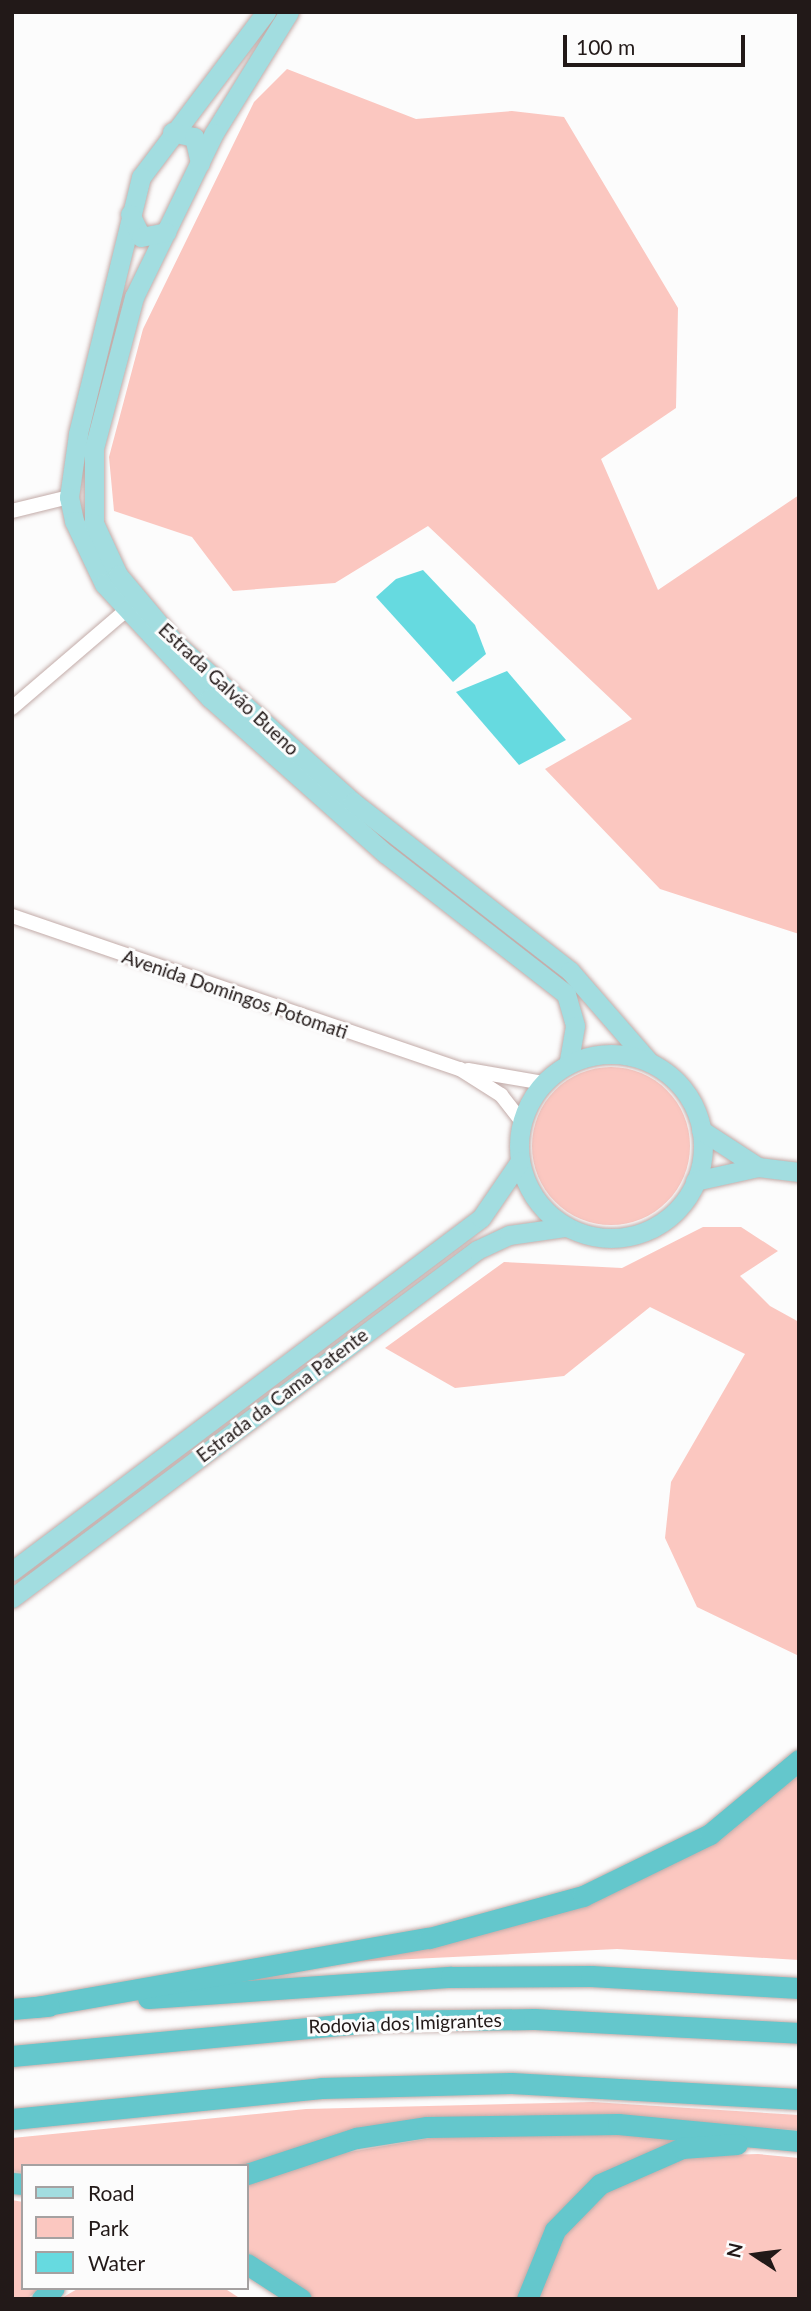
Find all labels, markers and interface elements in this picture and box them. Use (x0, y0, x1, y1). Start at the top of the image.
scale bar (566, 21, 748, 65)
text: 100 m (576, 34, 635, 59)
street label: Estrada Galvão Bueno (154, 618, 304, 760)
street label: Avenida Domingos Potomati (119, 945, 351, 1043)
street label: Estrada da Cama Patente (192, 1323, 372, 1467)
street label: Rodovia dos Imigrantes (308, 2008, 502, 2038)
legend (21, 2164, 248, 2290)
text: Road (88, 2180, 135, 2205)
text: Park (88, 2215, 129, 2240)
north arrow (720, 2220, 790, 2290)
text: N (721, 2240, 747, 2260)
text: Water (88, 2250, 145, 2275)

